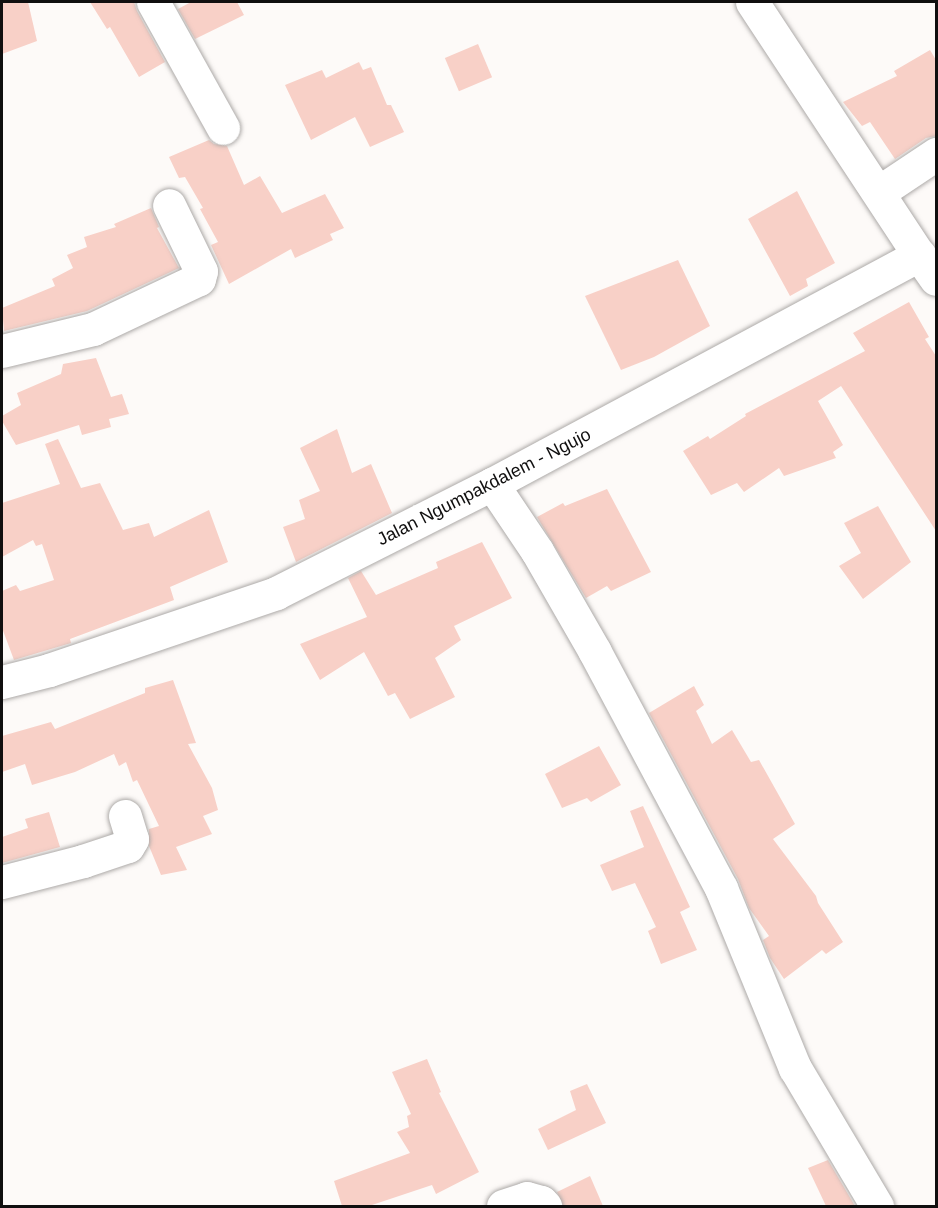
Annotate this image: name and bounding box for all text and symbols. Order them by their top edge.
street label: Jalan Ngumpakdalem - Ngujo [373,424,595,550]

